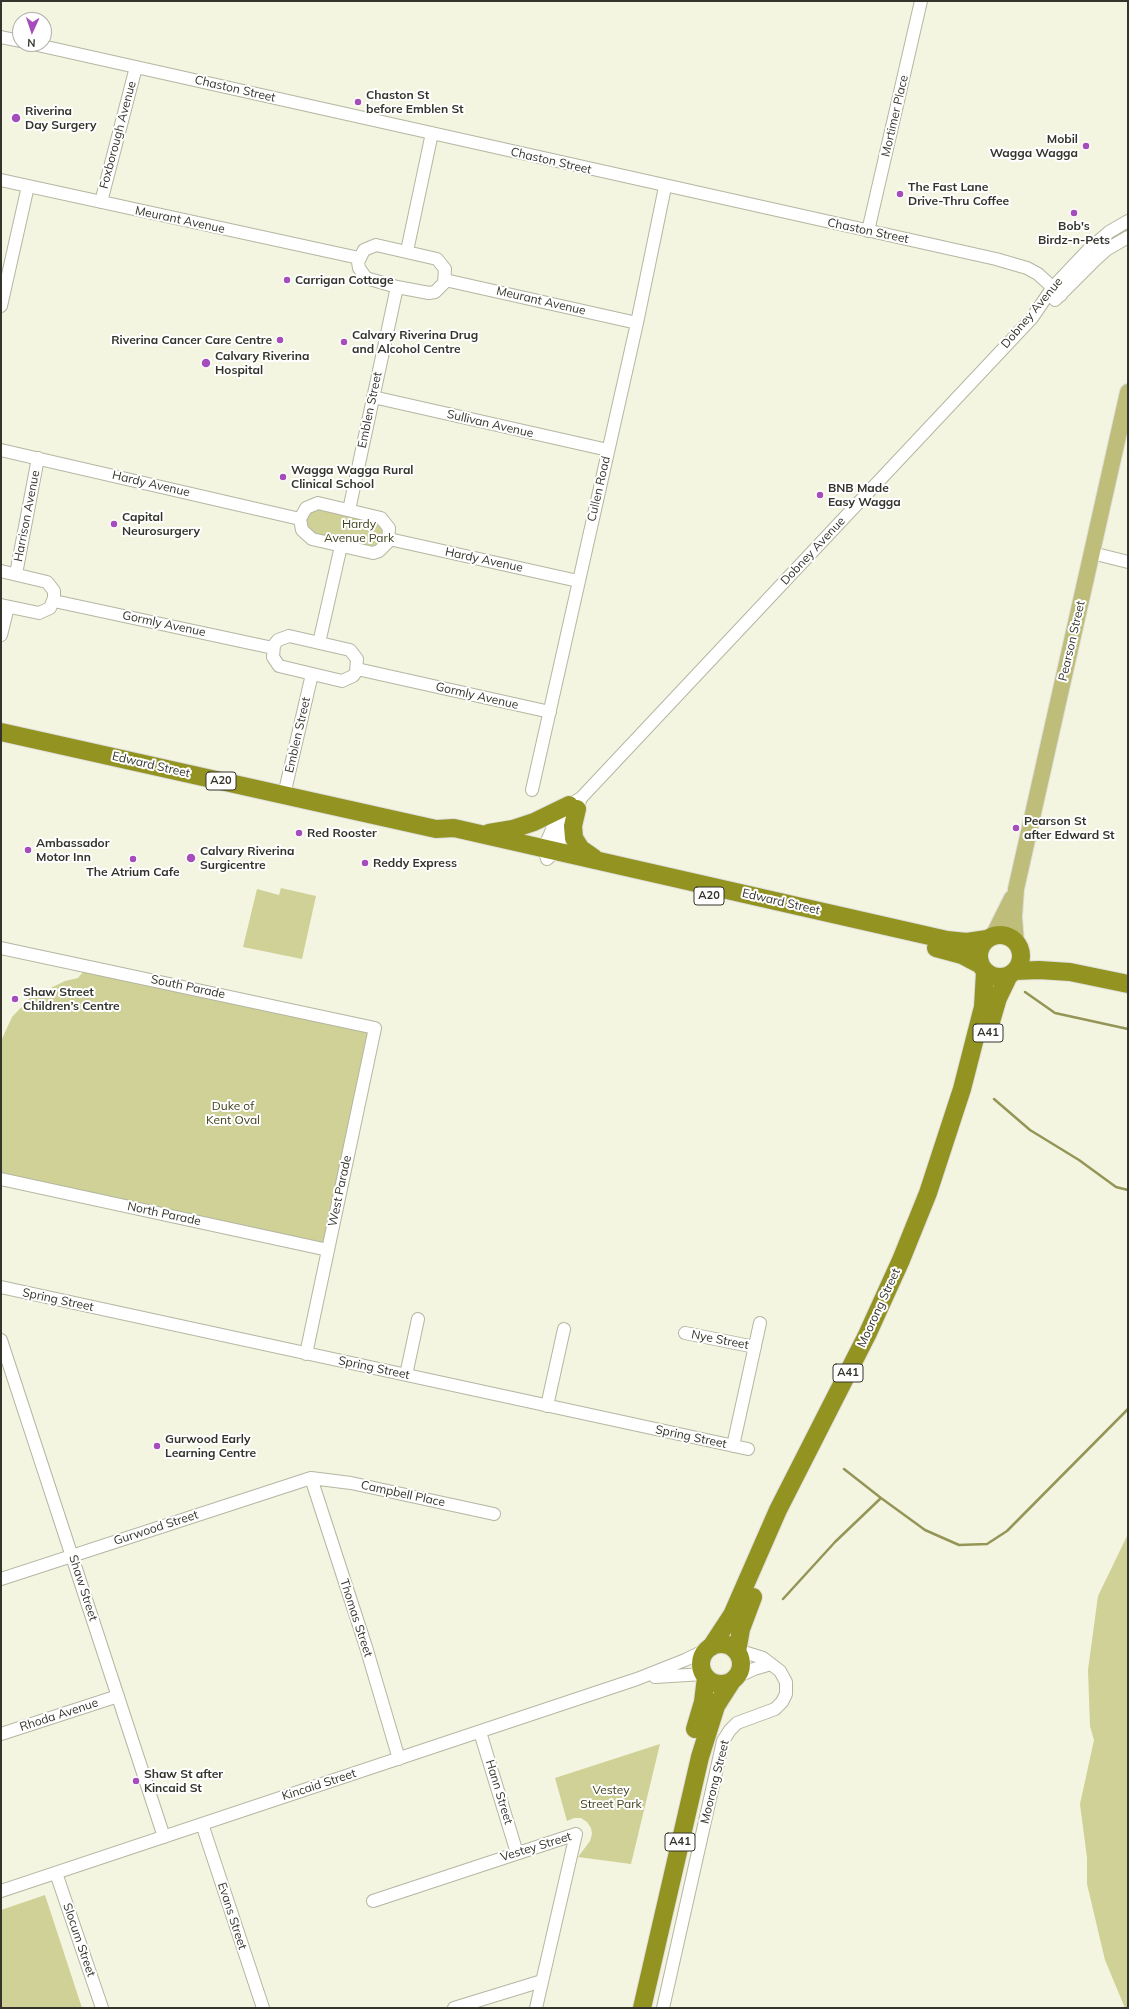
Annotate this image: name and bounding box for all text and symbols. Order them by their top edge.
north arrow [12,12,52,52]
text: N [27,36,36,50]
street label: Chaston Street [193,73,277,105]
street label: Mortimer Place [879,74,911,158]
street label: Foxborough Avenue [97,80,139,190]
place label: Chaston St before Emblen St [366,88,464,116]
marker: Chaston St before Emblen St [353,97,363,107]
place label: Riverina Day Surgery [25,104,96,132]
marker: Riverina Day Surgery [10,112,22,124]
place label: Mobil Wagga Wagga [990,132,1078,160]
marker: Mobil Wagga Wagga [1081,141,1091,151]
street label: Chaston Street [509,145,593,177]
place label: The Fast Lane Drive-Thru Coffee [908,180,1009,208]
marker: The Fast Lane Drive-Thru Coffee [895,189,905,199]
street label: Meurant Avenue [134,203,226,237]
marker: Bob's Birdz-n-Pets [1069,208,1079,218]
street label: Chaston Street [826,215,910,247]
place label: Bob's Birdz-n-Pets [1038,219,1110,247]
place label: Carrigan Cottage [295,273,394,287]
marker: Carrigan Cottage [282,275,292,285]
street label: Dobney Avenue [998,275,1066,351]
street label: Meurant Avenue [495,284,587,318]
place label: Calvary Riverina Drug and Alcohol Centre [352,328,478,356]
place label: Riverina Cancer Care Centre [111,333,272,347]
marker: Riverina Cancer Care Centre [275,335,285,345]
marker: Calvary Riverina Drug and Alcohol Centre [339,337,349,347]
place label: Calvary Riverina Hospital [215,349,309,377]
marker: Calvary Riverina Hospital [200,357,212,369]
street label: Emblen Street [355,371,385,449]
street label: Sullivan Avenue [445,407,535,441]
street label: Cullen Road [584,455,614,523]
place label: Wagga Wagga Rural Clinical School [291,463,413,491]
street label: Hardy Avenue [111,468,191,500]
street label: Harrison Avenue [11,469,43,563]
marker: Wagga Wagga Rural Clinical School [278,472,288,482]
place label: BNB Made Easy Wagga [828,481,901,509]
marker: BNB Made Easy Wagga [815,490,825,500]
place label: Capital Neurosurgery [122,510,200,538]
street label: Dobney Avenue [778,514,848,588]
park label: Hardy Avenue Park [324,517,394,545]
marker: Capital Neurosurgery [109,519,119,529]
street label: Hardy Avenue [444,545,524,575]
street label: Pearson Street [1056,600,1088,682]
street label: Gormly Avenue [121,608,207,640]
street label: Gormly Avenue [434,679,520,713]
street label: Emblen Street [282,696,314,774]
street label: Edward Street [111,749,191,781]
road number: A20 [206,772,236,790]
place label: Pearson St after Edward St [1024,814,1115,842]
marker: Pearson St after Edward St [1011,823,1021,833]
place label: Red Rooster [307,826,377,840]
marker: Red Rooster [294,828,304,838]
place label: Ambassador Motor Inn [36,836,109,864]
place label: Calvary Riverina Surgicentre [200,844,294,872]
marker: Ambassador Motor Inn [23,845,33,855]
marker: Calvary Riverina Surgicentre [185,852,197,864]
marker: The Atrium Cafe [128,854,138,864]
place label: Reddy Express [373,856,457,870]
marker: Reddy Express [360,858,370,868]
place label: The Atrium Cafe [86,865,180,879]
street label: Edward Street [741,886,821,918]
road number: A20 [694,887,724,905]
street label: South Parade [150,972,226,1002]
place label: Shaw Street Children’s Centre [23,985,120,1013]
marker: Shaw Street Children’s Centre [10,994,20,1004]
road number: A41 [973,1024,1003,1042]
park label: Duke of Kent Oval [206,1099,260,1127]
street label: West Parade [325,1154,355,1228]
street label: North Parade [126,1199,202,1229]
street label: Moorong Street [854,1266,904,1350]
street label: Spring Street [21,1285,95,1315]
street label: Nye Street [690,1327,750,1353]
street label: Spring Street [337,1353,411,1383]
road number: A41 [833,1364,863,1382]
street label: Spring Street [654,1422,728,1452]
place label: Gurwood Early Learning Centre [165,1432,256,1460]
marker: Gurwood Early Learning Centre [152,1441,162,1451]
street label: Campbell Place [360,1478,446,1510]
street label: Gurwood Street [112,1508,200,1548]
street label: Shaw Street [66,1553,100,1623]
street label: Thomas Street [337,1577,375,1659]
street label: Rhoda Avenue [18,1696,100,1734]
street label: Moorong Street [698,1739,732,1825]
street label: Hann Street [482,1758,516,1826]
street label: Kincaid Street [280,1766,358,1804]
place label: Shaw St after Kincaid St [144,1767,223,1795]
marker: Shaw St after Kincaid St [131,1776,141,1786]
park label: Vestey Street Park [580,1783,642,1811]
street label: Vestey Street [499,1829,573,1865]
road number: A41 [665,1833,695,1851]
street label: Evans Street [214,1881,250,1951]
street label: Slocum Street [60,1901,98,1979]

